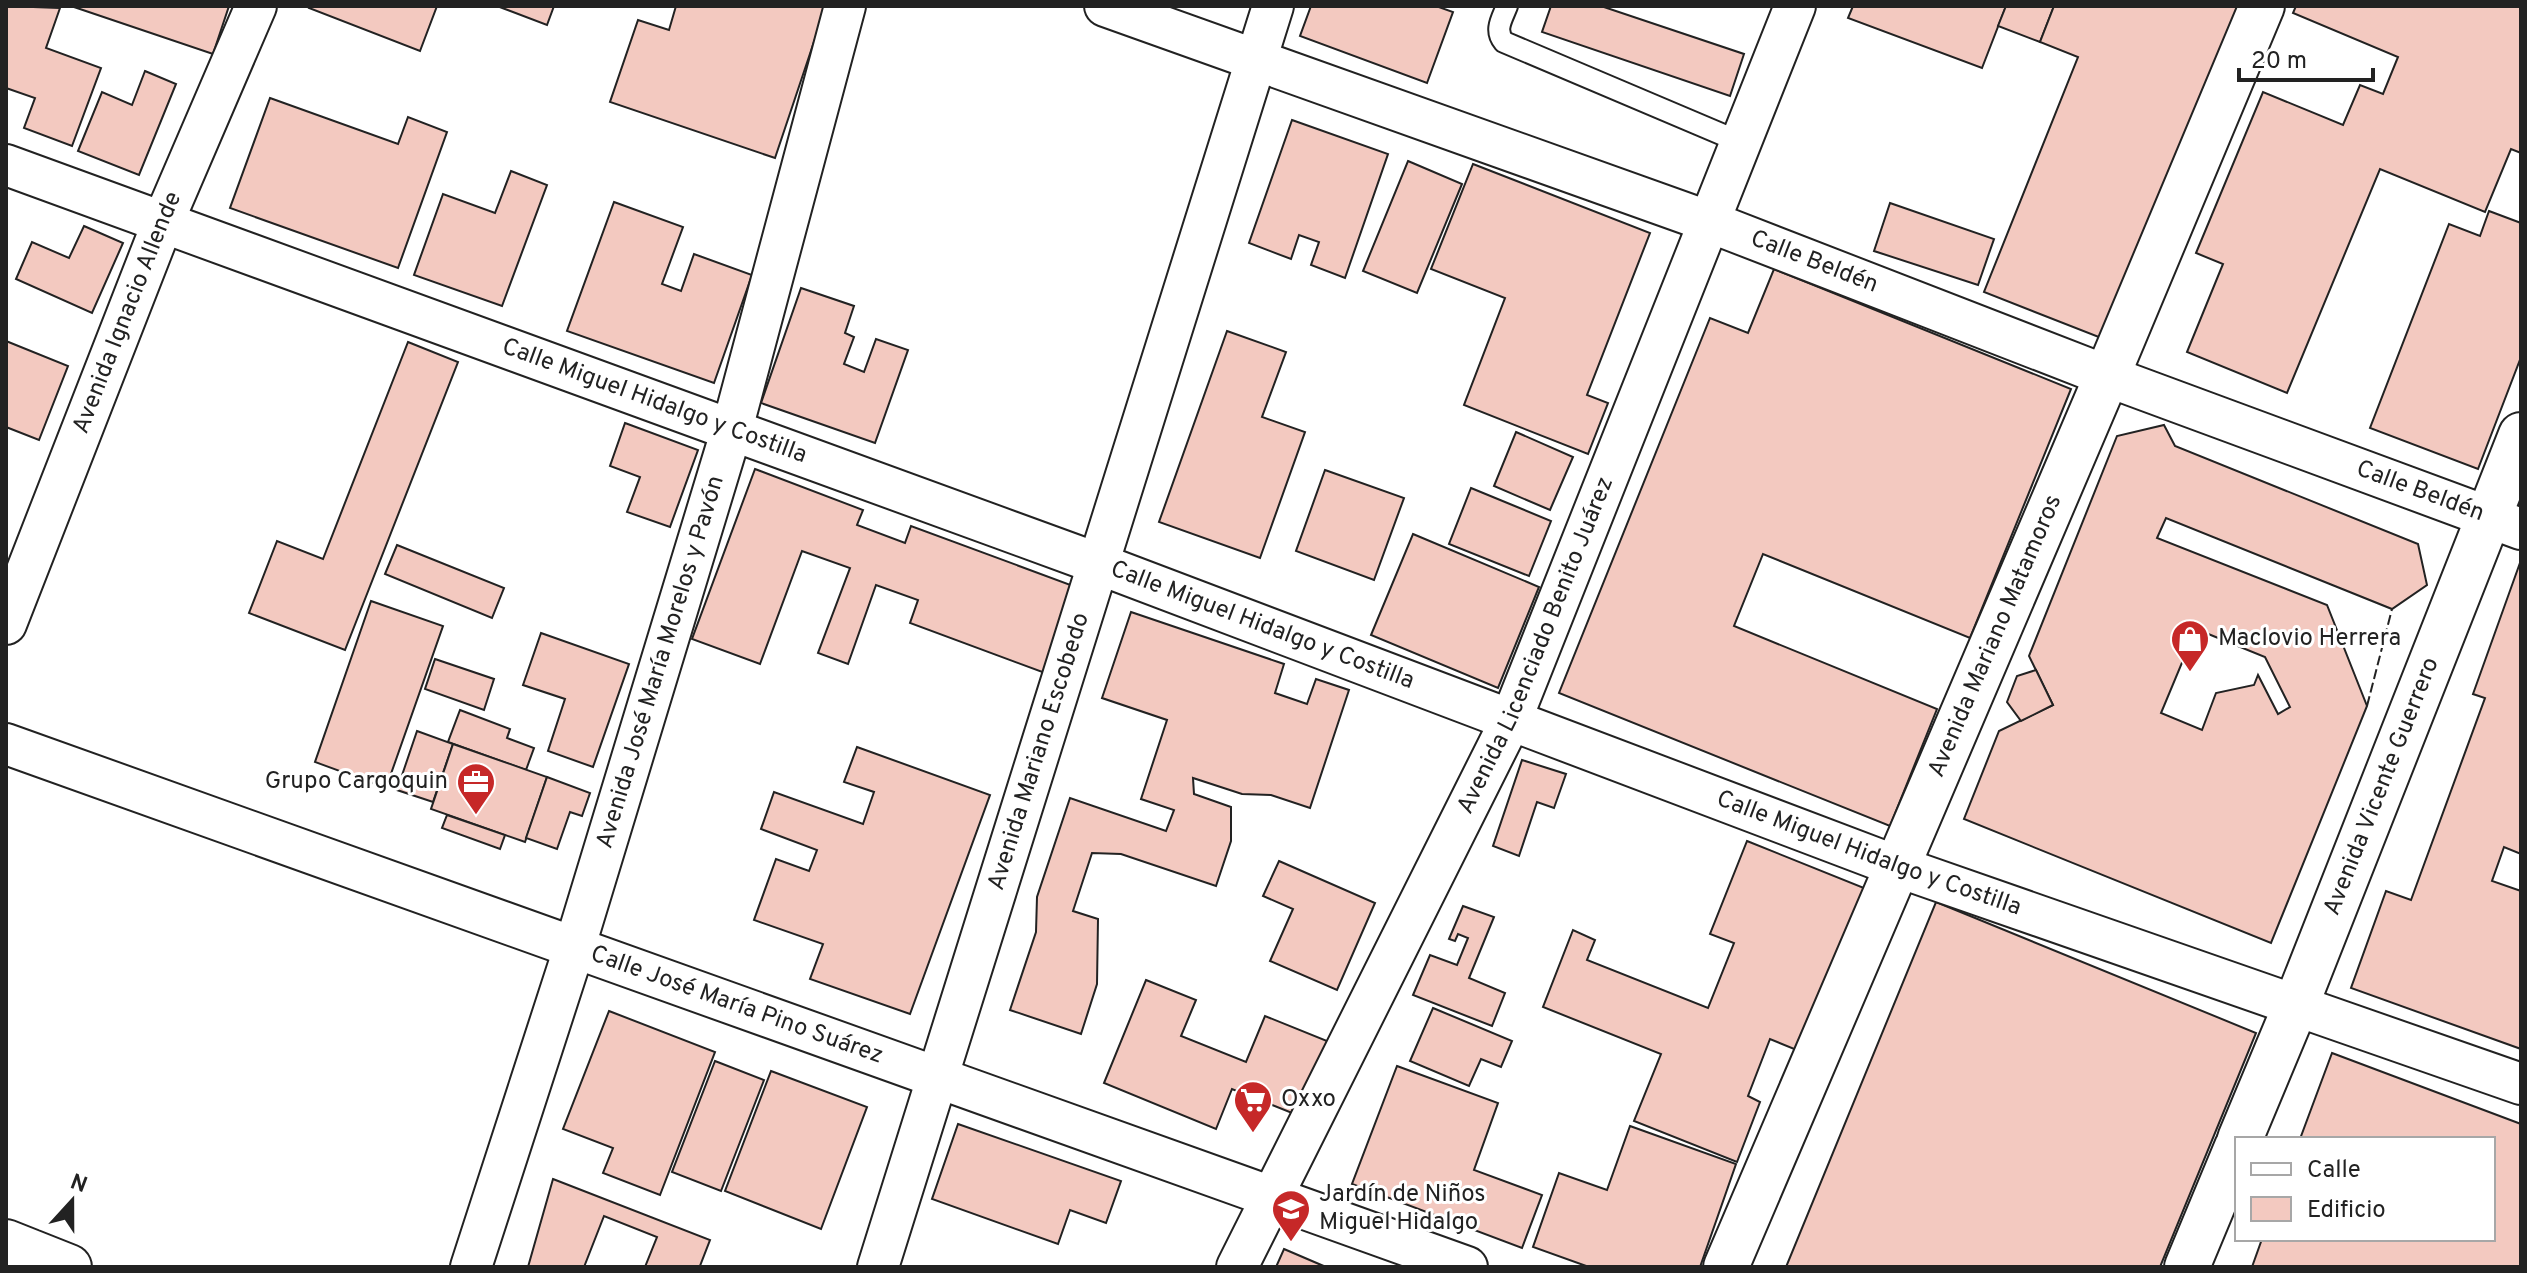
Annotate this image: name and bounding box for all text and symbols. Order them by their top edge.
scale bar [2239,32,2373,82]
text: 20 m [2251,47,2307,77]
street label: Avenida Ignacio Allende [67,187,189,438]
street label: Calle Beldén [1746,224,1882,301]
street label: Calle Miguel Hidalgo y Costilla [498,332,811,471]
street label: Calle Beldén [2352,454,2488,529]
street label: Avenida José María Morelos y Pavón [590,472,732,852]
street label: Avenida Licenciado Benito Juárez [1451,473,1621,819]
street label: Avenida Mariano Matamoros [1922,490,2069,782]
street label: Calle Miguel Hidalgo y Costilla [1106,555,1418,697]
street label: Avenida Mariano Escobedo [982,609,1097,894]
shop icon: Maclovio Herrera [2169,618,2211,673]
place label: Maclovio Herrera [2218,624,2401,654]
street label: Avenida Vicente Guerrero [2318,653,2447,920]
office icon: Grupo Cargoquin [455,761,497,816]
place label: Grupo Cargoquin [265,767,448,797]
street label: Calle Miguel Hidalgo y Costilla [1712,784,2025,923]
street label: Calle José María Pino Suárez [586,939,887,1072]
supermarket icon: Oxxo [1232,1079,1274,1134]
place label: Oxxo [1281,1085,1336,1115]
legend [2235,1137,2495,1241]
text: Calle [2307,1156,2361,1186]
north arrow [32,1161,112,1241]
text: N [66,1169,90,1200]
place label: Jardín de Niños Miguel Hidalgo [1319,1180,1486,1238]
school or university icon: Jardín de Niños Miguel Hidalgo [1270,1188,1312,1243]
text: Edificio [2307,1196,2386,1226]

